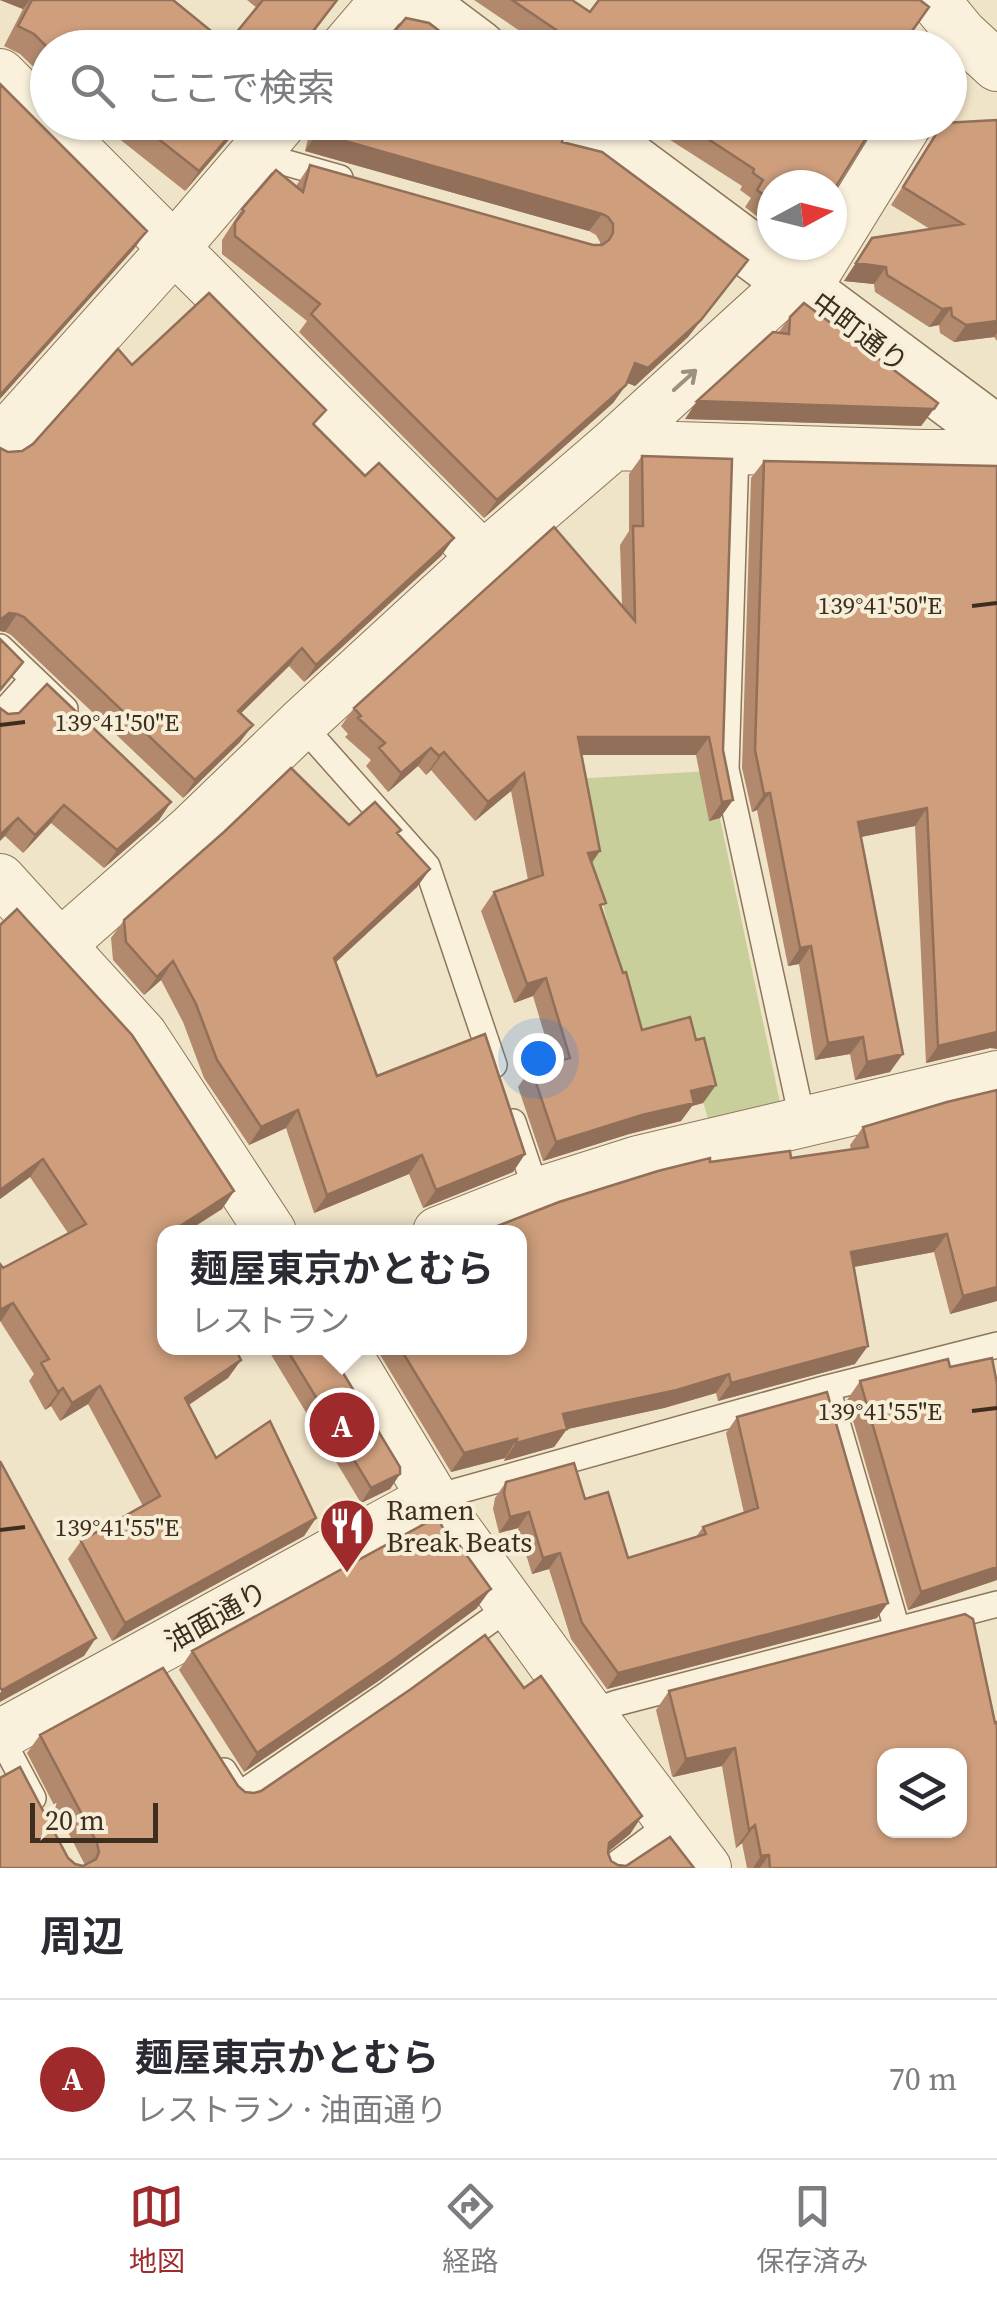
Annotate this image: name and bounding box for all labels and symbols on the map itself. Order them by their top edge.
north arrow [757,170,847,260]
street label: 中町通り [804,283,916,381]
one-way arrow [672,368,697,391]
text: 139°41'50"E [818,588,942,622]
text: 139°41'50"E [55,705,179,739]
your location [513,1033,564,1084]
pin: A [310,1388,374,1462]
text: 139°41'55"E [818,1394,942,1428]
place label: Ramen Break Beats [386,1491,532,1561]
restaurant icon: Ramen Break Beats [317,1496,377,1575]
text: 139°41'55"E [55,1510,179,1544]
street label: 油面通り [158,1572,274,1660]
scale bar [30,1798,158,1842]

